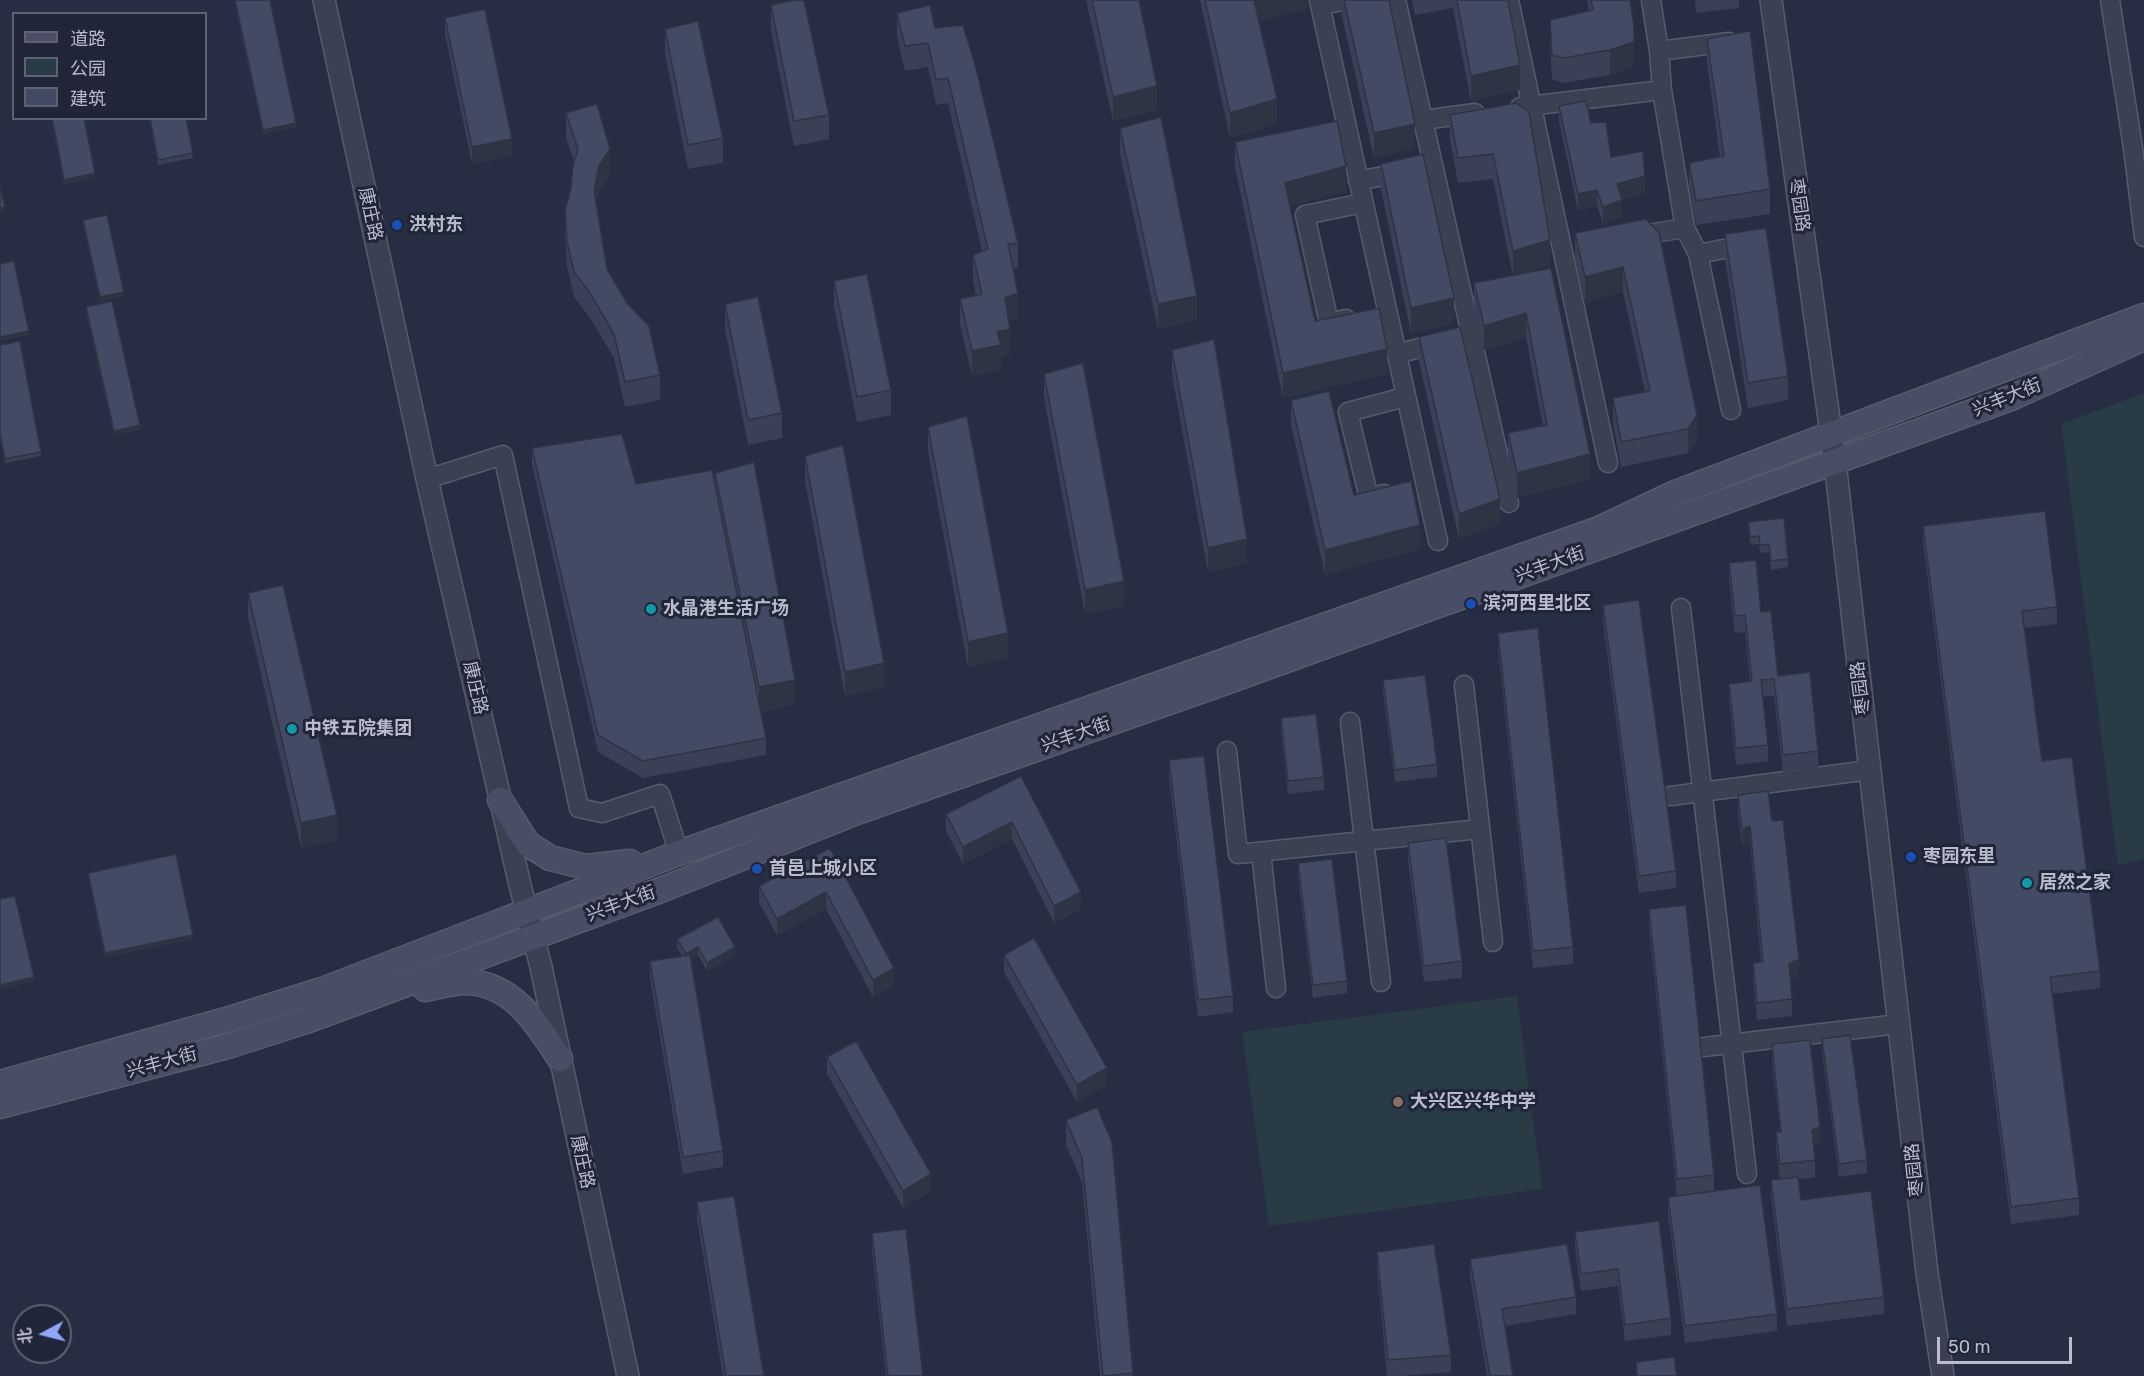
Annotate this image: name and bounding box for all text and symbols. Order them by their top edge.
legend [12,12,207,120]
text: 道路 [70,28,106,50]
text: 公园 [70,58,106,80]
text: 建筑 [70,88,106,110]
street label: 枣园路 [1785,177,1813,233]
street label: 康庄路 [354,185,386,243]
place label: 洪村东 [409,214,463,236]
marker: 洪村东 [390,218,404,232]
street label: 兴丰大街 [1970,375,2044,421]
street label: 兴丰大街 [1512,543,1588,587]
place label: 滨河西里北区 [1483,593,1591,615]
marker: 滨河西里北区 [1464,597,1478,611]
place label: 水晶港生活广场 [663,598,789,620]
marker: 水晶港生活广场 [644,602,658,616]
street label: 康庄路 [458,659,492,717]
street label: 枣园路 [1847,660,1875,716]
street label: 兴丰大街 [1038,713,1114,757]
place label: 中铁五院集团 [304,718,412,740]
marker: 中铁五院集团 [285,722,299,736]
place label: 枣园东里 [1923,846,1995,868]
marker: 枣园东里 [1904,850,1918,864]
place label: 首邑上城小区 [769,858,877,880]
marker: 首邑上城小区 [750,862,764,876]
place label: 居然之家 [2039,872,2111,894]
marker: 居然之家 [2020,876,2034,890]
street label: 兴丰大街 [583,882,659,926]
street label: 兴丰大街 [124,1043,200,1083]
place label: 大兴区兴华中学 [1410,1091,1536,1113]
marker: 大兴区兴华中学 [1391,1095,1405,1109]
street label: 康庄路 [566,1133,598,1191]
street label: 枣园路 [1901,1142,1929,1198]
north arrow [12,1304,72,1364]
scale bar [1940,1325,2075,1363]
text: 北 [15,1327,36,1345]
text: 50 m [1948,1336,1991,1358]

